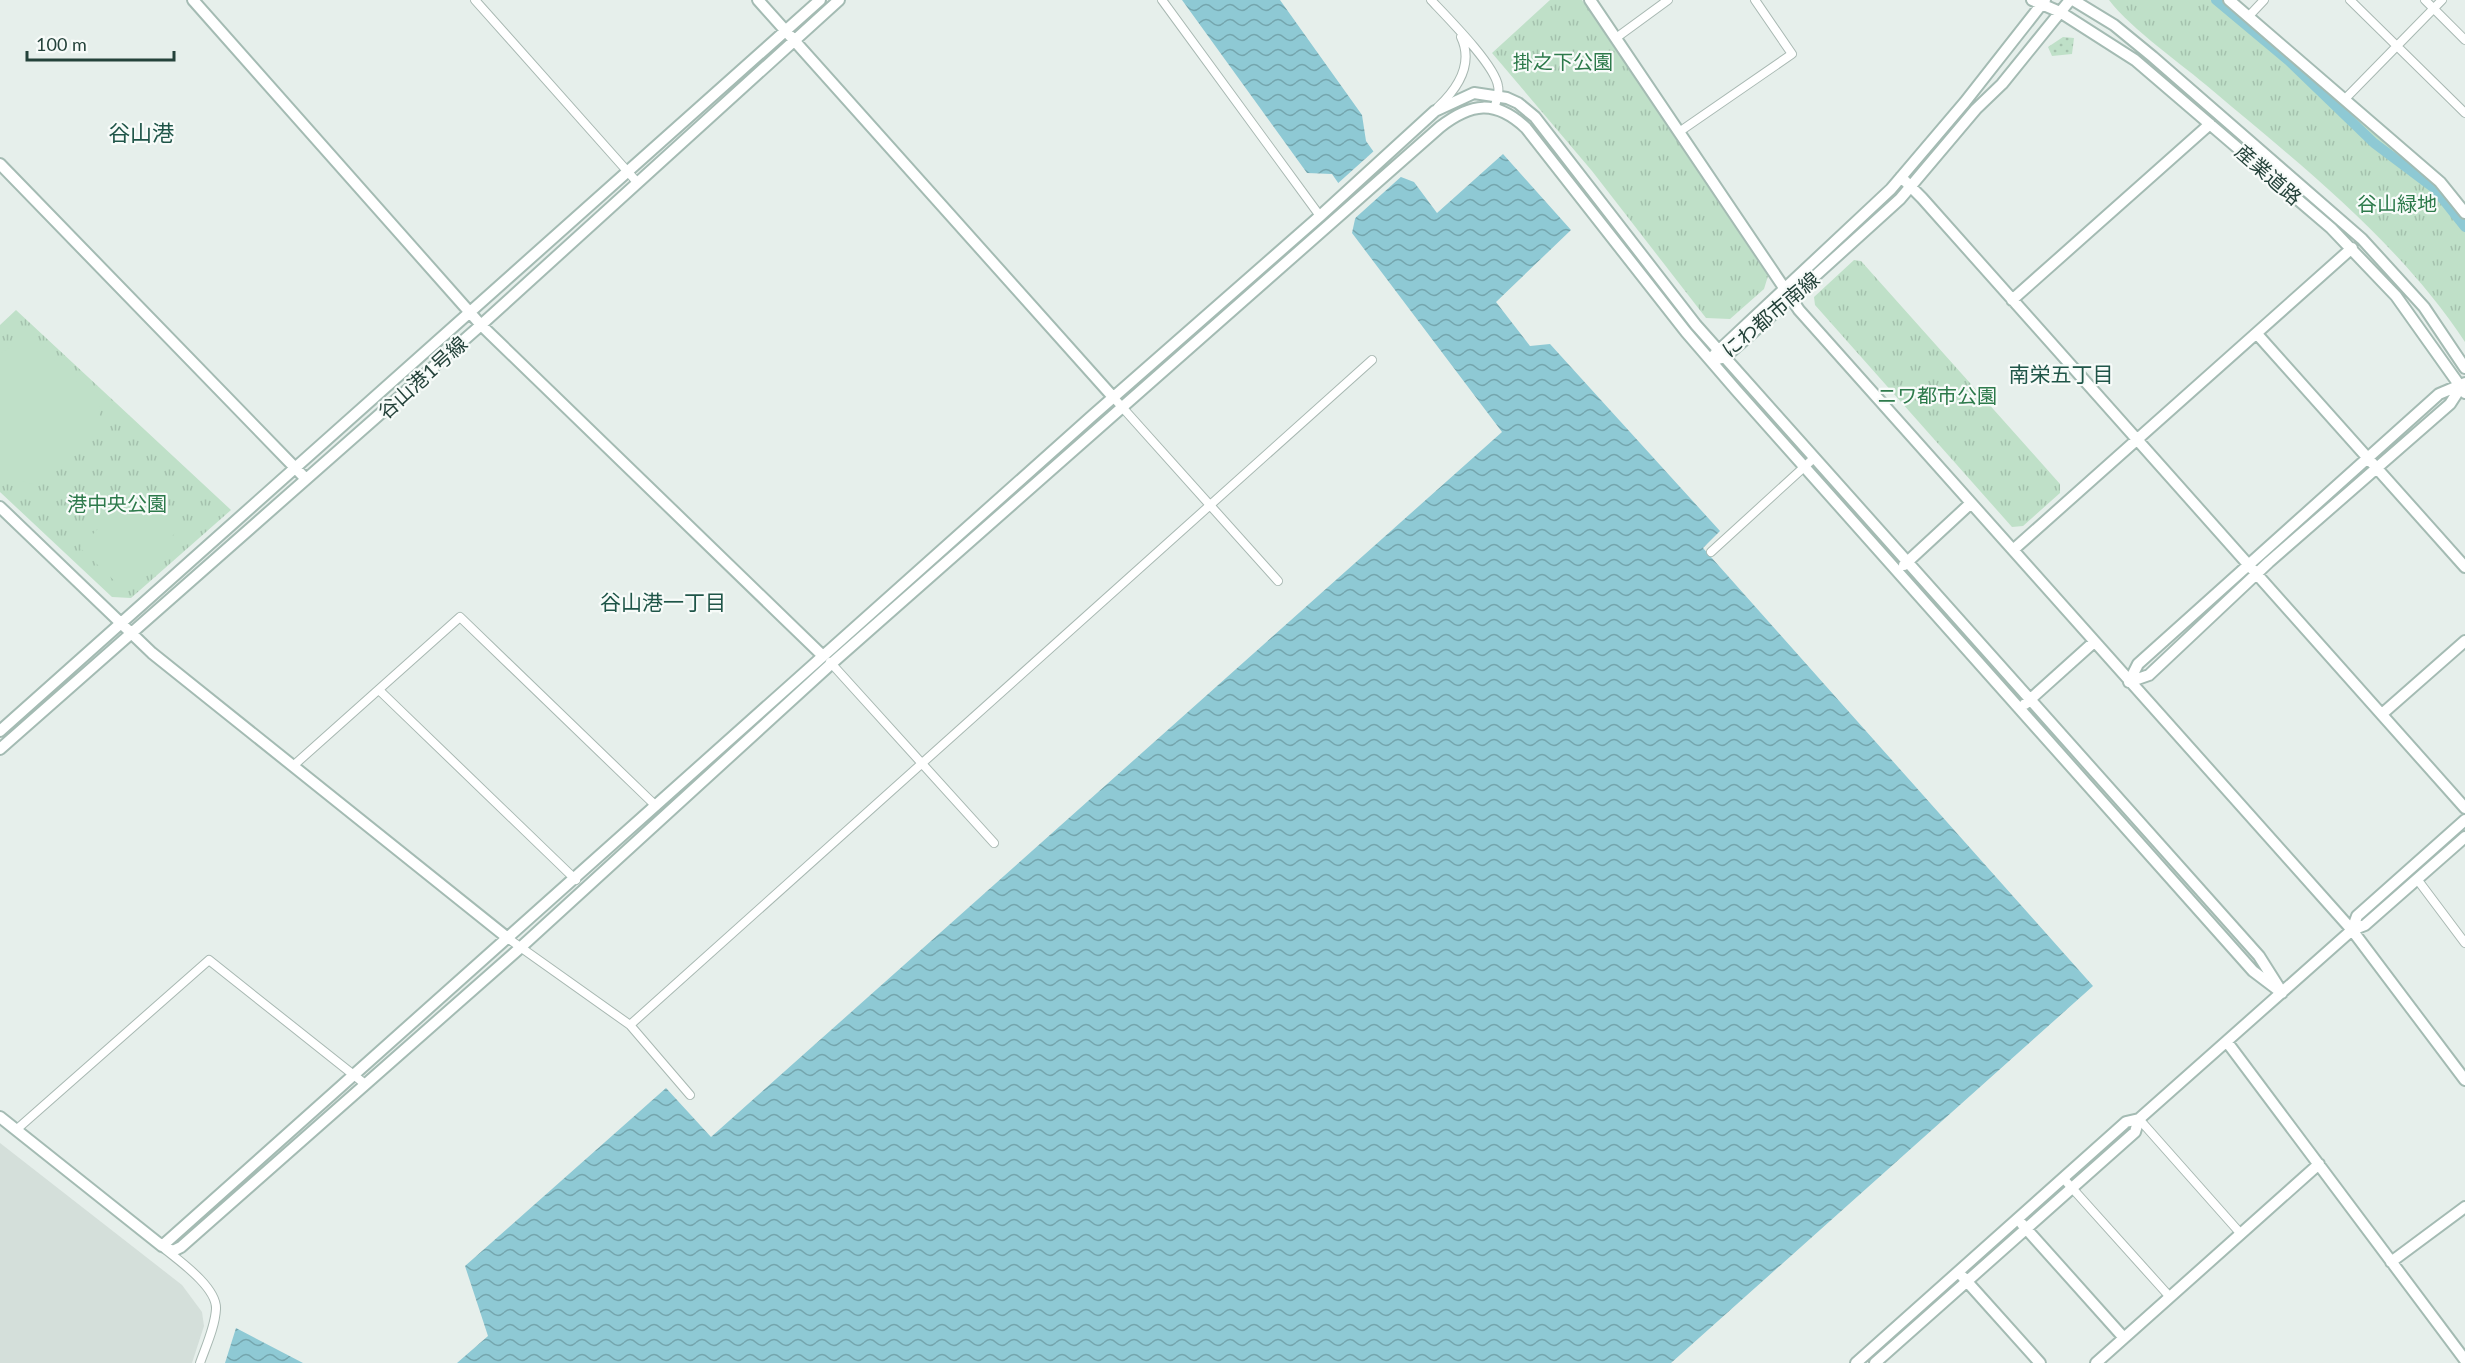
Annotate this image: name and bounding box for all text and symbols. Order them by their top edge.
scale bar [27,24,174,62]
text: 100 m [36,33,87,55]
park label: 掛之下公園 [1513,49,1613,73]
district label: 谷山港 [108,119,174,146]
street label: 産業道路 [2231,139,2307,209]
park label: 谷山緑地 [2357,191,2437,215]
street label: にわ都市南線 [1716,266,1824,362]
street label: 谷山港1号線 [372,331,472,423]
district label: 南栄五丁目 [2009,361,2114,386]
park label: ニワ都市公園 [1877,383,1997,407]
park label: 港中央公園 [67,491,167,515]
district label: 谷山港一丁目 [600,589,726,614]

